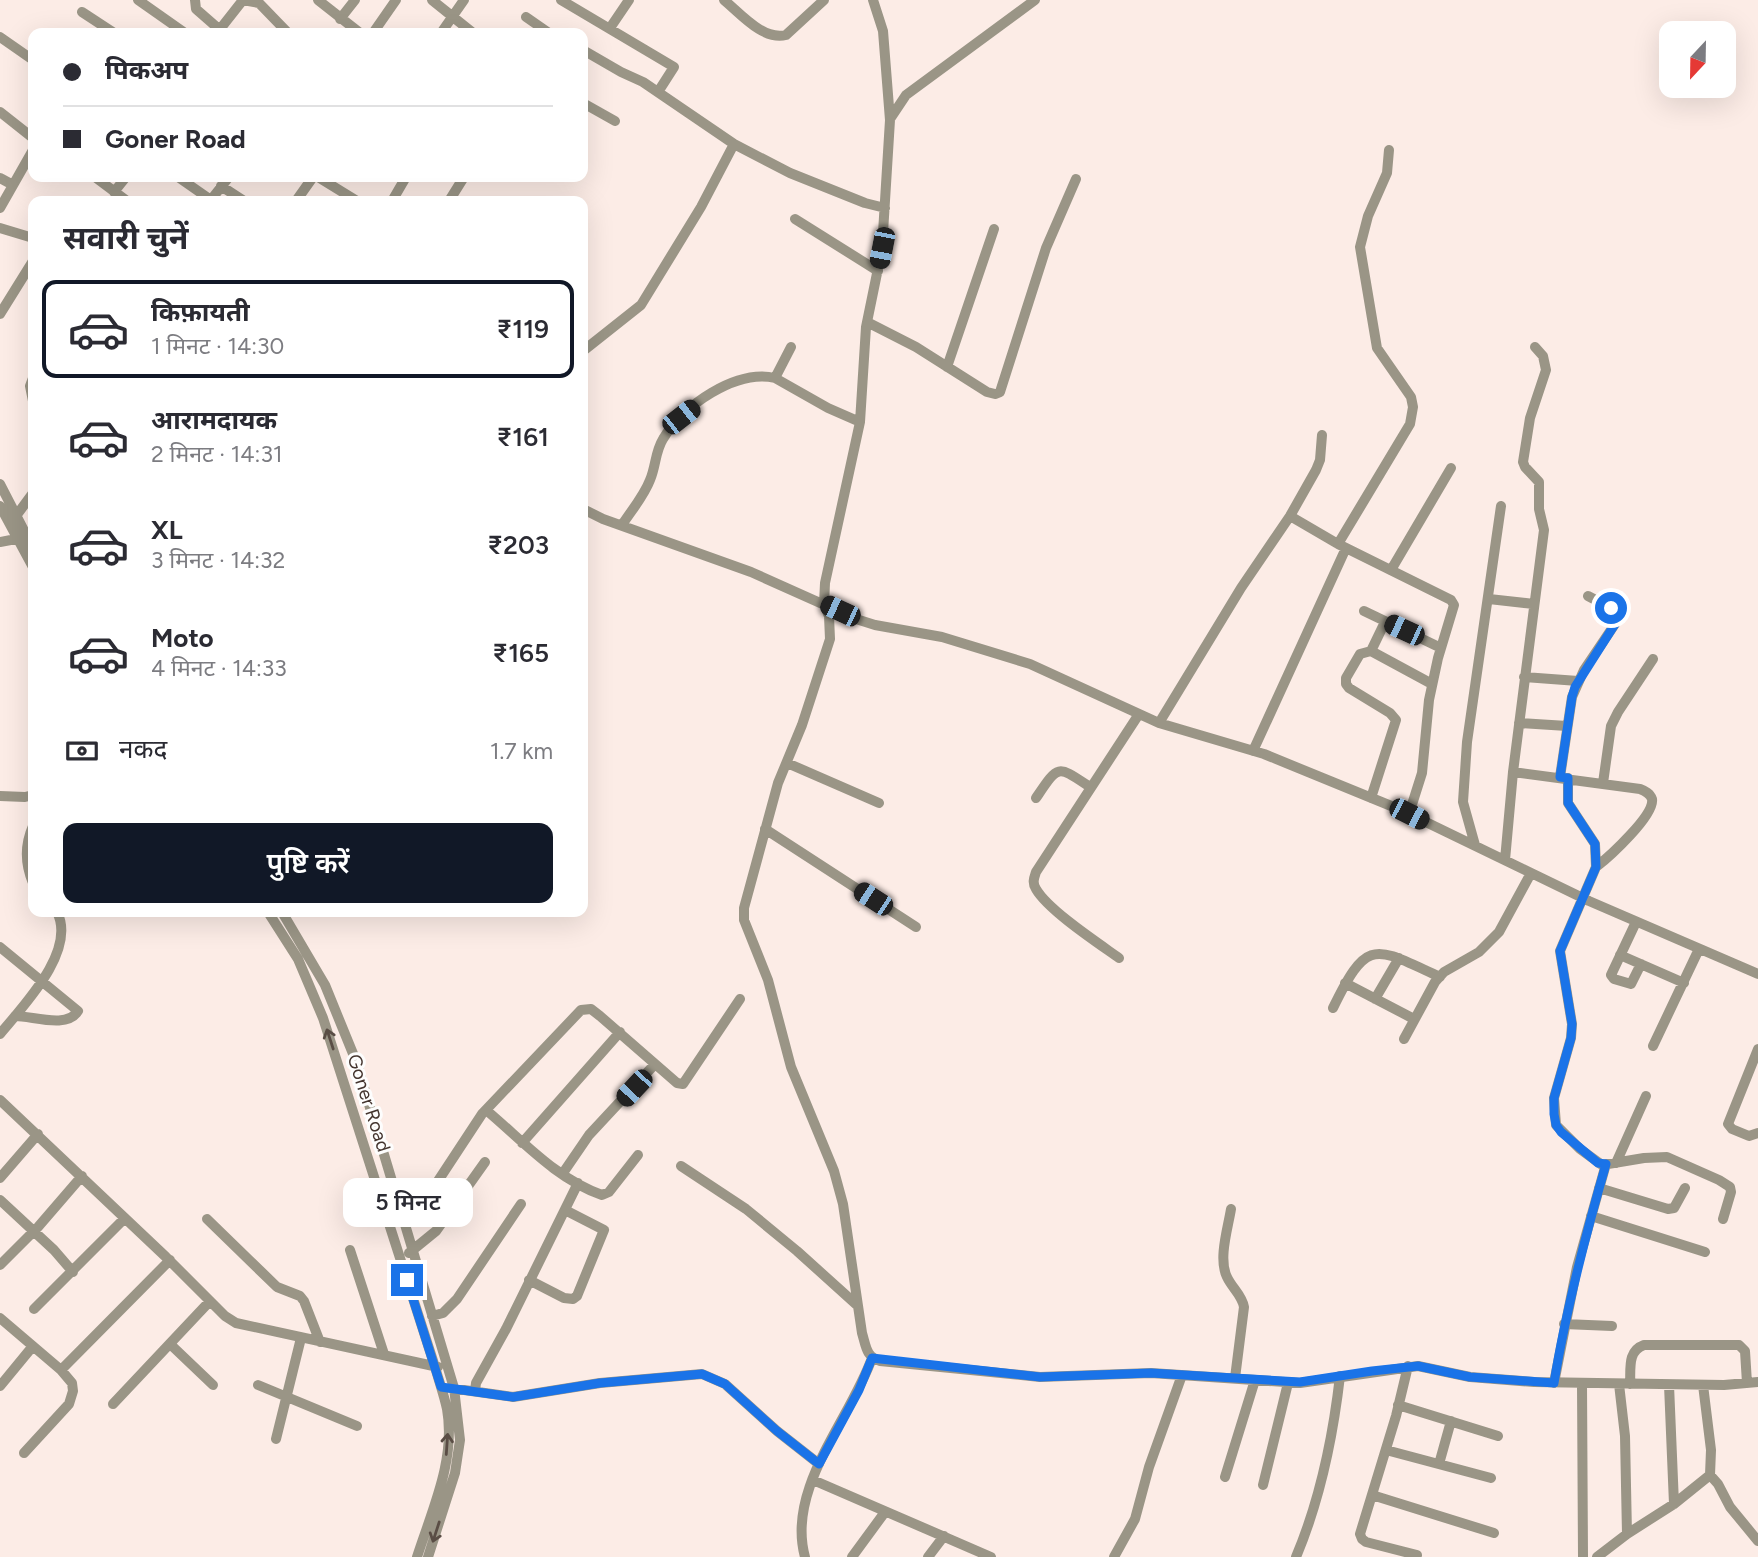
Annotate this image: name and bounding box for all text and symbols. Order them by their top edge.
north arrow [1659,21,1736,98]
map controls [1659,21,1736,98]
text: पिकअप [105,54,188,86]
text: Goner Road [105,123,246,155]
text: सवारी चुनें [63,219,188,257]
car [868,225,897,271]
text: किफ़ायती [151,296,250,328]
icon: car [67,298,130,361]
text: ₹119 [496,313,549,345]
text: 1 मिनट · 14:30 [151,332,284,360]
car [658,396,705,438]
text: आरामदायक [151,404,277,436]
icon: car [67,406,130,469]
text: ₹161 [496,421,549,453]
text: 2 मिनट · 14:31 [151,440,282,468]
icon: car [67,514,130,577]
text: XL [151,514,183,546]
text: ₹203 [487,529,549,561]
text: 3 मिनट · 14:32 [151,546,285,574]
route start [1595,592,1627,624]
car [817,593,864,629]
car [1381,612,1428,648]
icon: car [67,622,130,685]
text: Moto [151,622,214,654]
text: ₹165 [492,637,549,669]
text: 4 मिनट · 14:33 [151,654,287,682]
icon: cash [63,732,101,770]
text: नकद [119,733,167,765]
text: 1.7 km [490,737,553,765]
car [1386,795,1433,833]
button: पुष्टि करें [63,823,553,903]
car [850,879,897,919]
one-way arrow [323,1028,336,1050]
street label: Goner Road [342,1051,396,1155]
car [612,1065,657,1111]
callout: 5 मिनट [342,1178,472,1228]
text: 5 मिनट [375,1188,441,1216]
route end [391,1264,423,1296]
one-way arrow [441,1433,454,1456]
one-way arrow [429,1521,442,1543]

